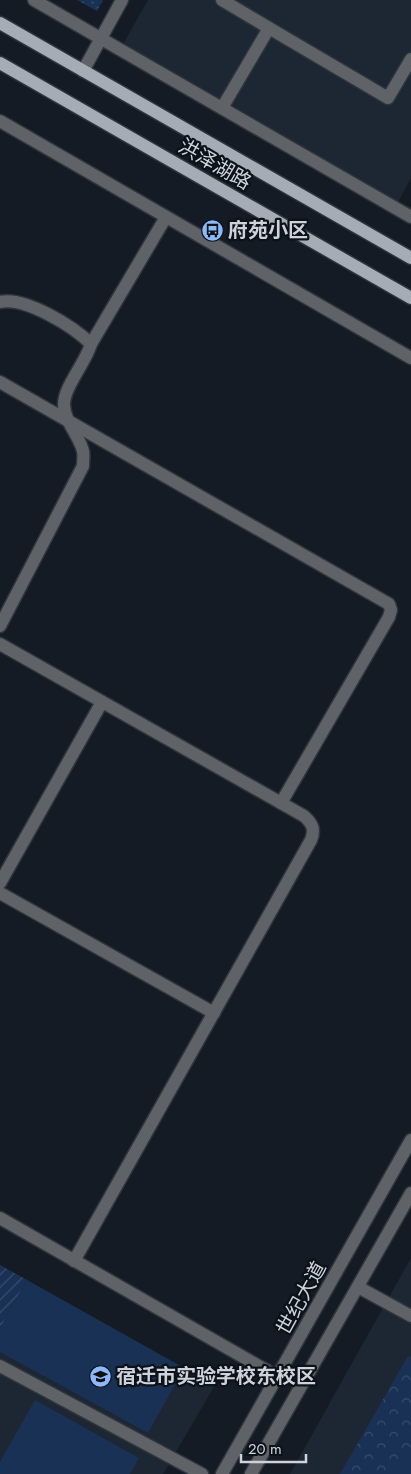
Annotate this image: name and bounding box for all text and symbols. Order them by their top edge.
street label: 洪泽湖路 [173,132,257,197]
place label: 府苑小区 [228,216,308,245]
bus stop icon: 府苑小区 [200,218,224,242]
street label: 世纪大道 [269,1256,334,1340]
place label: 宿迁市实验学校东校区 [116,1362,316,1391]
school or university icon: 宿迁市实验学校东校区 [88,1364,112,1388]
scale bar [241,1432,306,1464]
text: 20 m [248,1438,282,1460]

